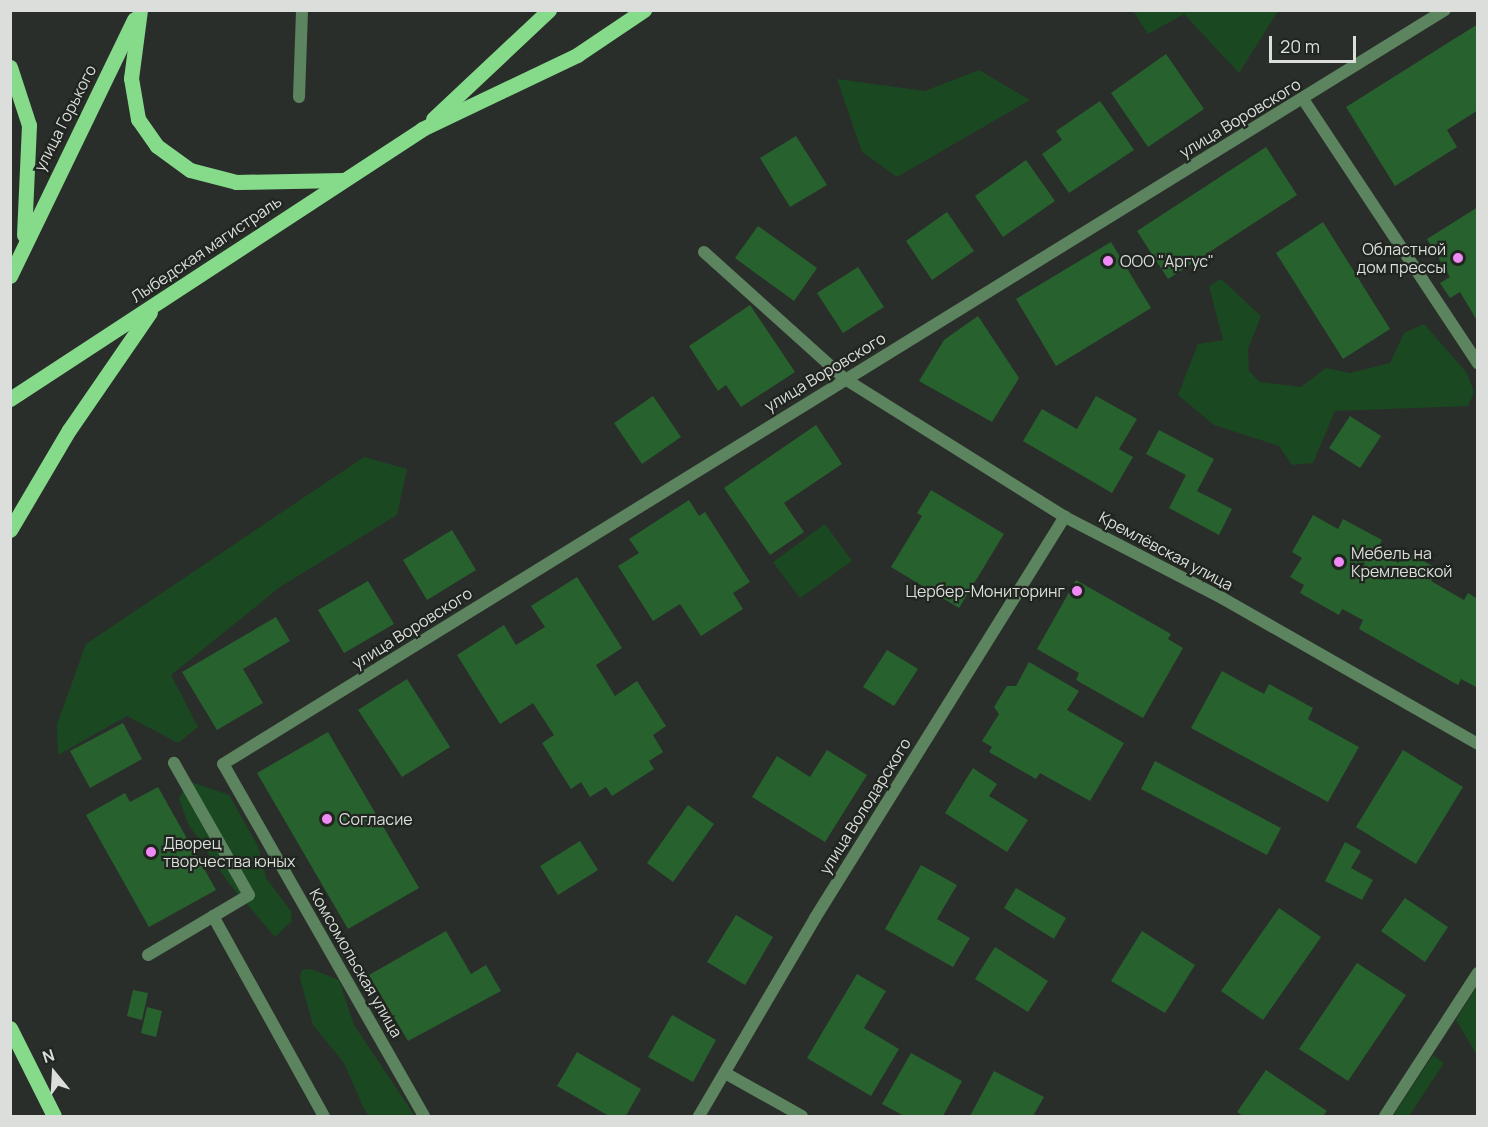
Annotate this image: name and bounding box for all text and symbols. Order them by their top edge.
scale bar [1272,24,1359,62]
text: 20 m [1280,34,1320,58]
street label: улица Горького [30,61,100,175]
street label: улица Воровского [1176,74,1304,162]
street label: Лыбедская магистраль [127,191,285,307]
place label: Областной дом прессы [1357,239,1446,277]
place label: ООО "Аргус" [1120,251,1214,271]
marker: Областной дом прессы [1451,251,1465,265]
marker: ООО "Аргус" [1101,254,1115,268]
street label: улица Воровского [761,328,889,416]
street label: Кремлёвская улица [1096,508,1236,594]
place label: Мебель на Кремлевской [1351,543,1452,581]
marker: Мебель на Кремлевской [1332,555,1346,569]
place label: Цербер-Мониторинг [905,581,1065,601]
street label: улица Воровского [348,583,476,673]
marker: Цербер-Мониторинг [1070,584,1084,598]
street label: улица Володарского [815,734,915,878]
place label: Согласие [339,809,413,829]
marker: Согласие [320,812,334,826]
place label: Дворец творчества юных [163,833,295,871]
marker: Дворец творчества юных [144,845,158,859]
street label: Комсомольская улица [306,885,406,1041]
north arrow [24,1043,84,1103]
text: N [40,1044,57,1068]

